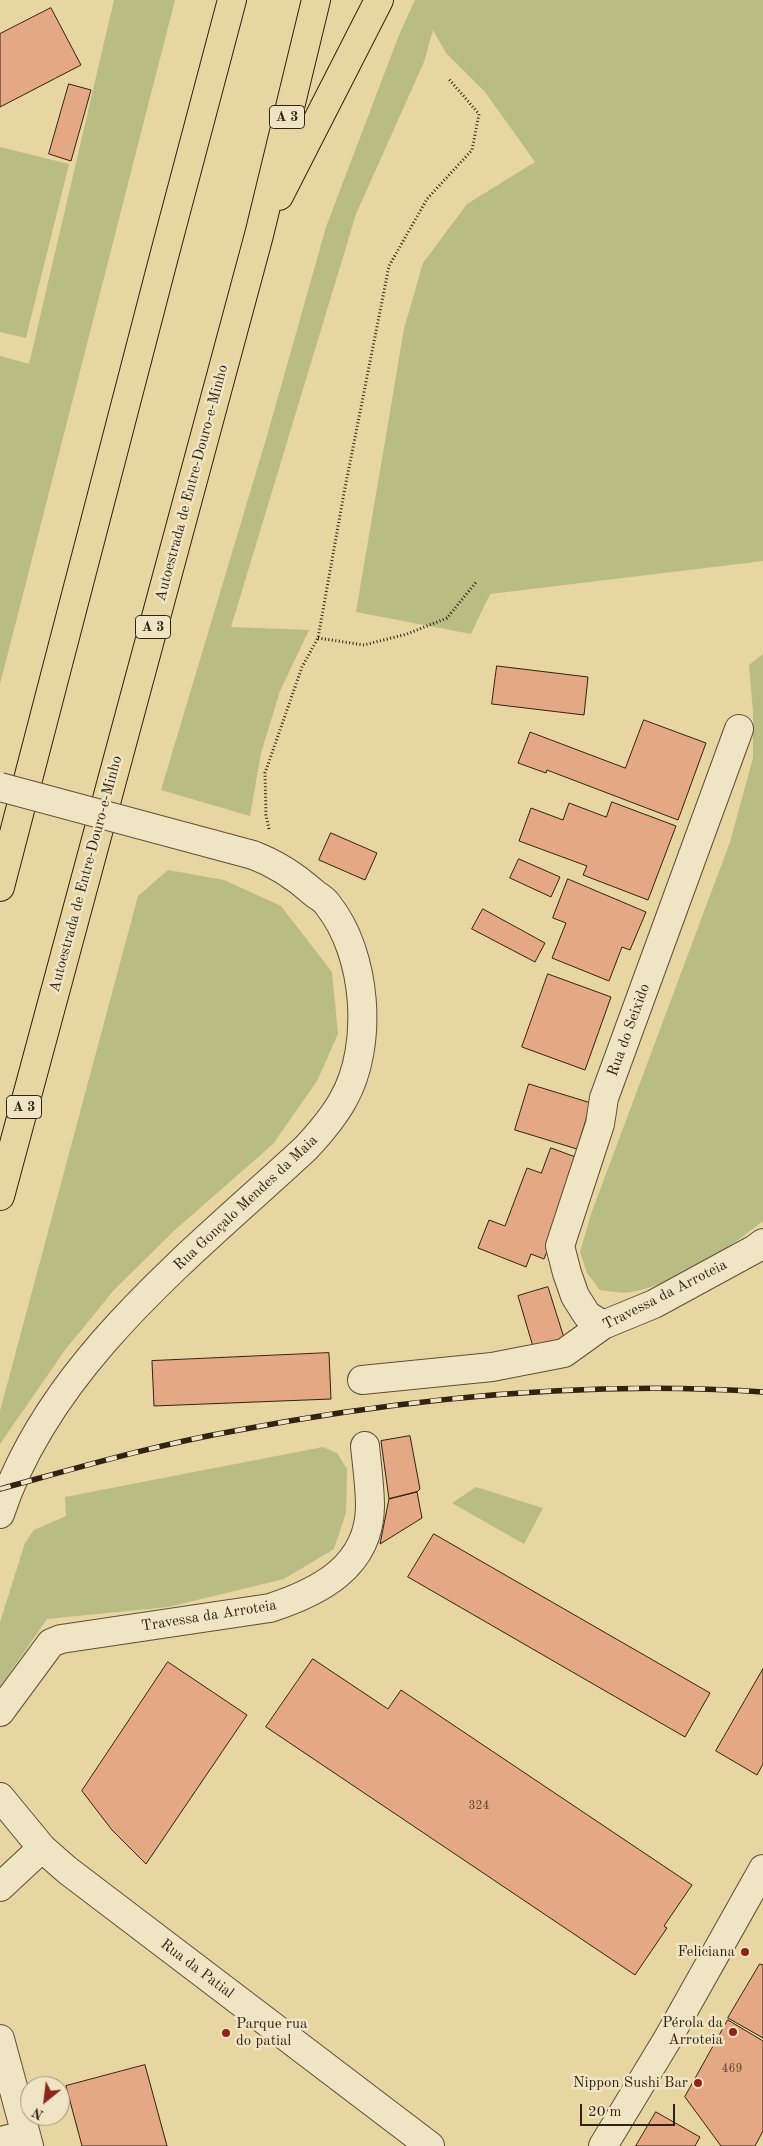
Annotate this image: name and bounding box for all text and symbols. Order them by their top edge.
road number: A 3 [270,105,304,128]
street label: Autoestrada de Entre-Douro-e-Minho [152,363,232,603]
road number: A 3 [136,616,170,638]
street label: Autoestrada de Entre-Douro-e-Minho [46,754,126,994]
street label: Rua do Seixido [604,981,654,1079]
road number: A 3 [6,1096,42,1118]
street label: Rua Gonçalo Mendes da Maia [170,1132,322,1274]
street label: Travessa da Arroteia [600,1256,730,1334]
street label: Travessa da Arroteia [140,1596,278,1636]
house number: 324 [469,1799,489,1813]
street label: Rua da Patial [157,1935,237,2003]
place label: Feliciana [677,1943,735,1961]
marker: Feliciana [739,1946,751,1958]
place label: Pérola da Arroteia [662,2014,723,2049]
place label: Parque rua do patial [236,2015,307,2050]
marker: Pérola da Arroteia [727,2026,739,2038]
marker: Parque rua do patial [220,2027,232,2039]
house number: 469 [722,2062,742,2076]
place label: Nippon Sushi Bar [573,2074,688,2092]
north arrow [20,2076,70,2126]
marker: Nippon Sushi Bar [692,2077,704,2089]
scale bar [583,2094,678,2126]
text: N [30,2105,46,2122]
text: 20 m [588,2105,622,2120]

